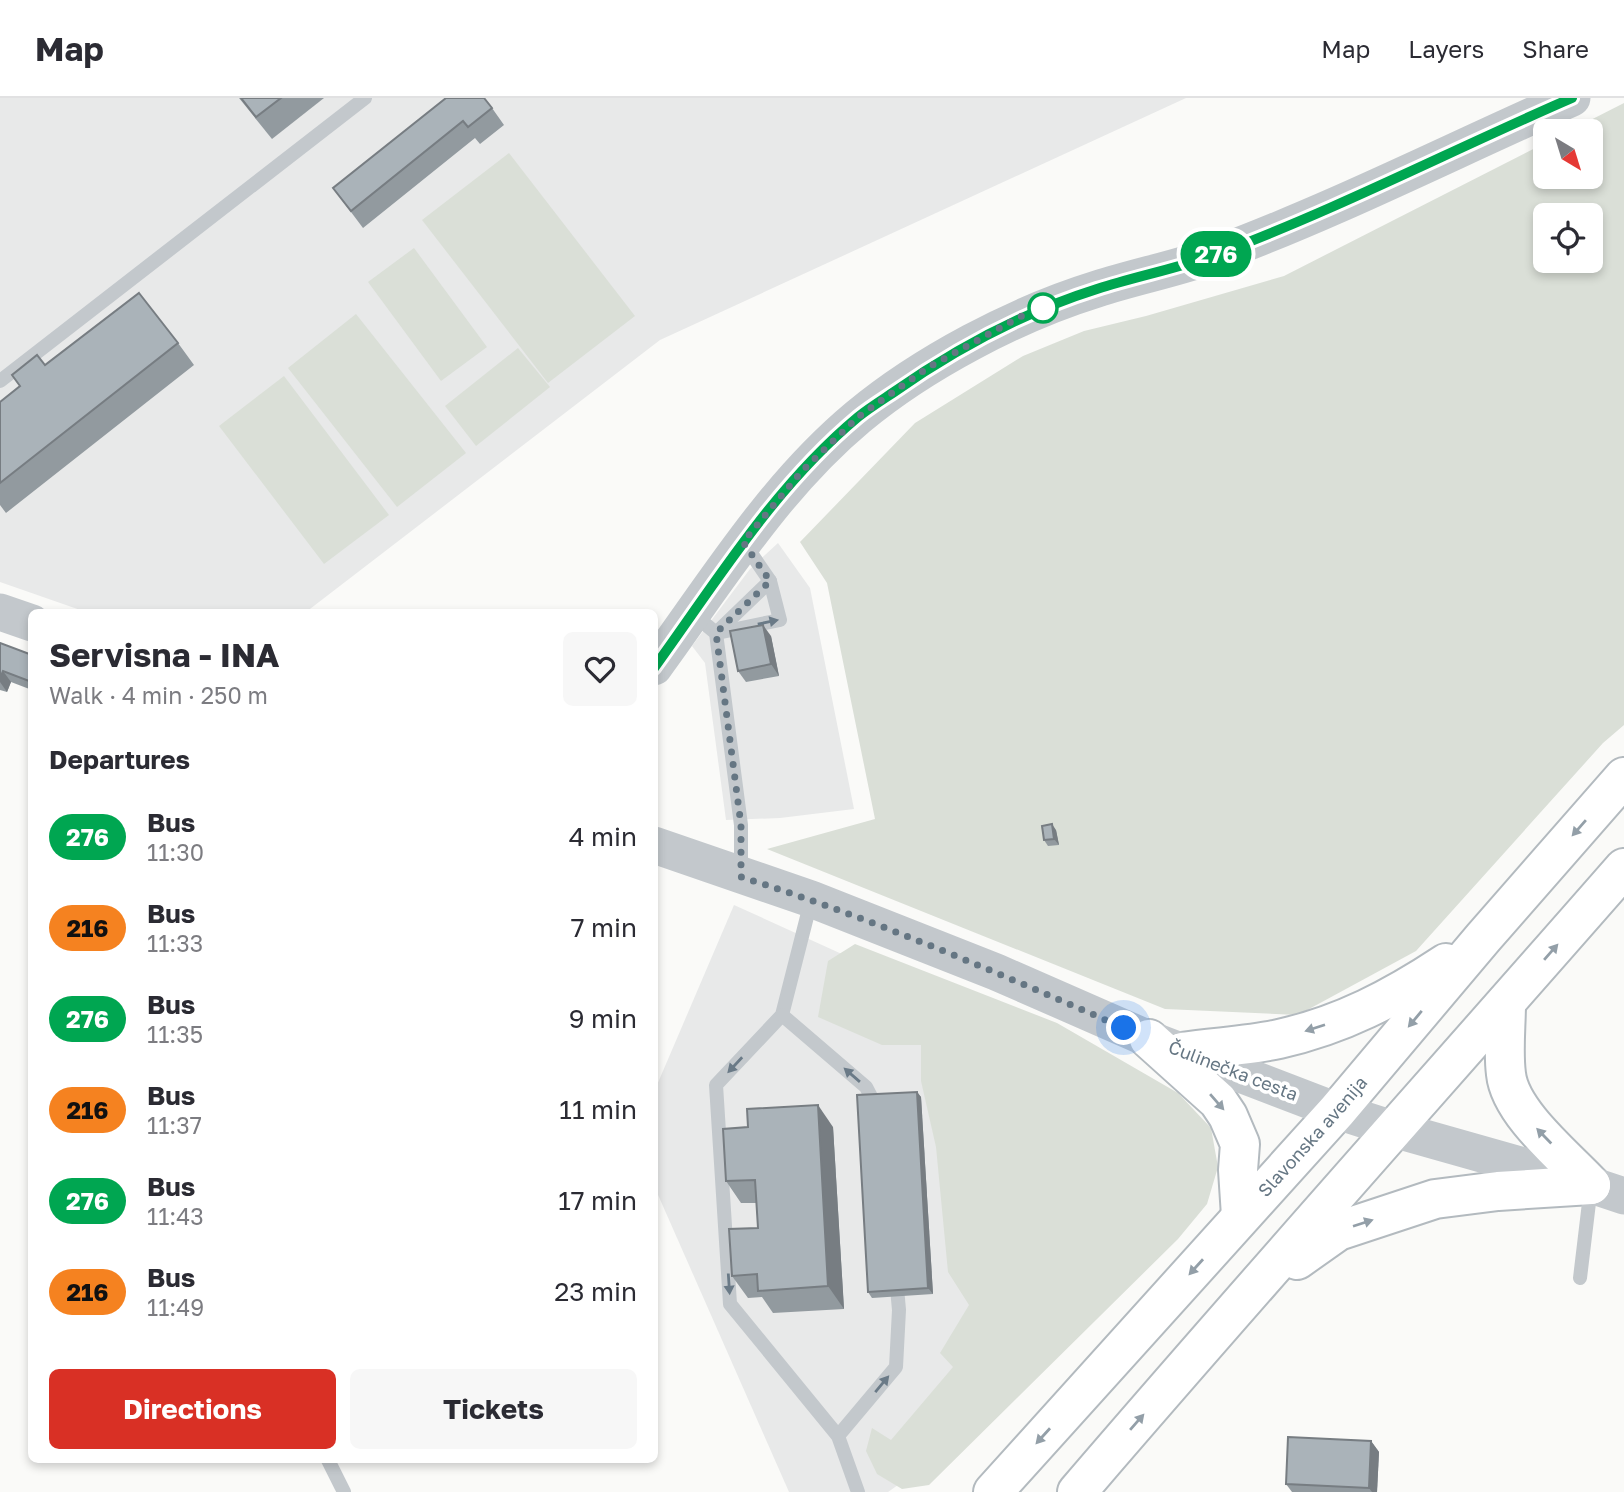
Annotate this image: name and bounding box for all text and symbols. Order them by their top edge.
text: Map [35,29,104,68]
text: Map [1321,34,1370,63]
text: Layers [1408,34,1484,63]
text: Share [1522,34,1589,63]
north arrow [1533,119,1603,189]
map controls [1533,119,1603,273]
button: locate [1533,203,1603,273]
line badge: 276 [1176,231,1256,277]
text: 276 [1195,239,1237,268]
unlabelled marker [1028,293,1058,323]
one-way arrow [757,617,779,628]
button: heart [563,632,637,706]
text: Servisna - INA [49,635,279,674]
text: Walk · 4 min · 250 m [49,681,268,709]
text: Departures [49,744,190,775]
text: Bus [147,807,195,838]
one-way arrow [1571,819,1587,837]
text: 4 min [569,821,637,852]
text: 276 [66,822,109,851]
text: 11:30 [147,838,204,866]
text: Bus [147,898,195,929]
text: 7 min [571,912,637,943]
text: 216 [66,913,109,942]
text: 11:33 [147,929,203,957]
one-way arrow [1542,944,1558,961]
text: Bus [147,989,195,1020]
text: 9 min [569,1003,637,1034]
text: 276 [66,1004,109,1033]
your location [1106,1010,1141,1045]
one-way arrow [1407,1010,1422,1028]
text: 11:35 [147,1020,203,1048]
one-way arrow [1305,1023,1326,1034]
street label: Čulinečka cesta [1166,1035,1301,1105]
one-way arrow [727,1056,743,1074]
one-way arrow [843,1067,861,1083]
street label: Slavonska avenija [1253,1071,1371,1201]
text: Bus [147,1080,195,1111]
one-way arrow [1209,1093,1225,1111]
text: 11 min [559,1094,637,1125]
text: 216 [66,1095,109,1124]
text: 11:37 [147,1111,202,1139]
one-way arrow [1535,1127,1552,1144]
text: Bus [147,1171,195,1202]
text: 17 min [558,1185,637,1216]
text: 276 [66,1186,109,1215]
text: 11:43 [147,1202,204,1230]
one-way arrow [1353,1217,1374,1228]
one-way arrow [1188,1258,1204,1275]
text: Bus [147,1262,195,1293]
one-way arrow [724,1273,735,1295]
text: 23 min [554,1276,637,1307]
text: 216 [66,1277,109,1306]
text: 11:49 [147,1293,204,1321]
button: Directions [49,1369,336,1449]
button: Tickets [350,1369,637,1449]
one-way arrow [874,1375,889,1393]
one-way arrow [1129,1413,1144,1430]
one-way arrow [1036,1427,1052,1444]

